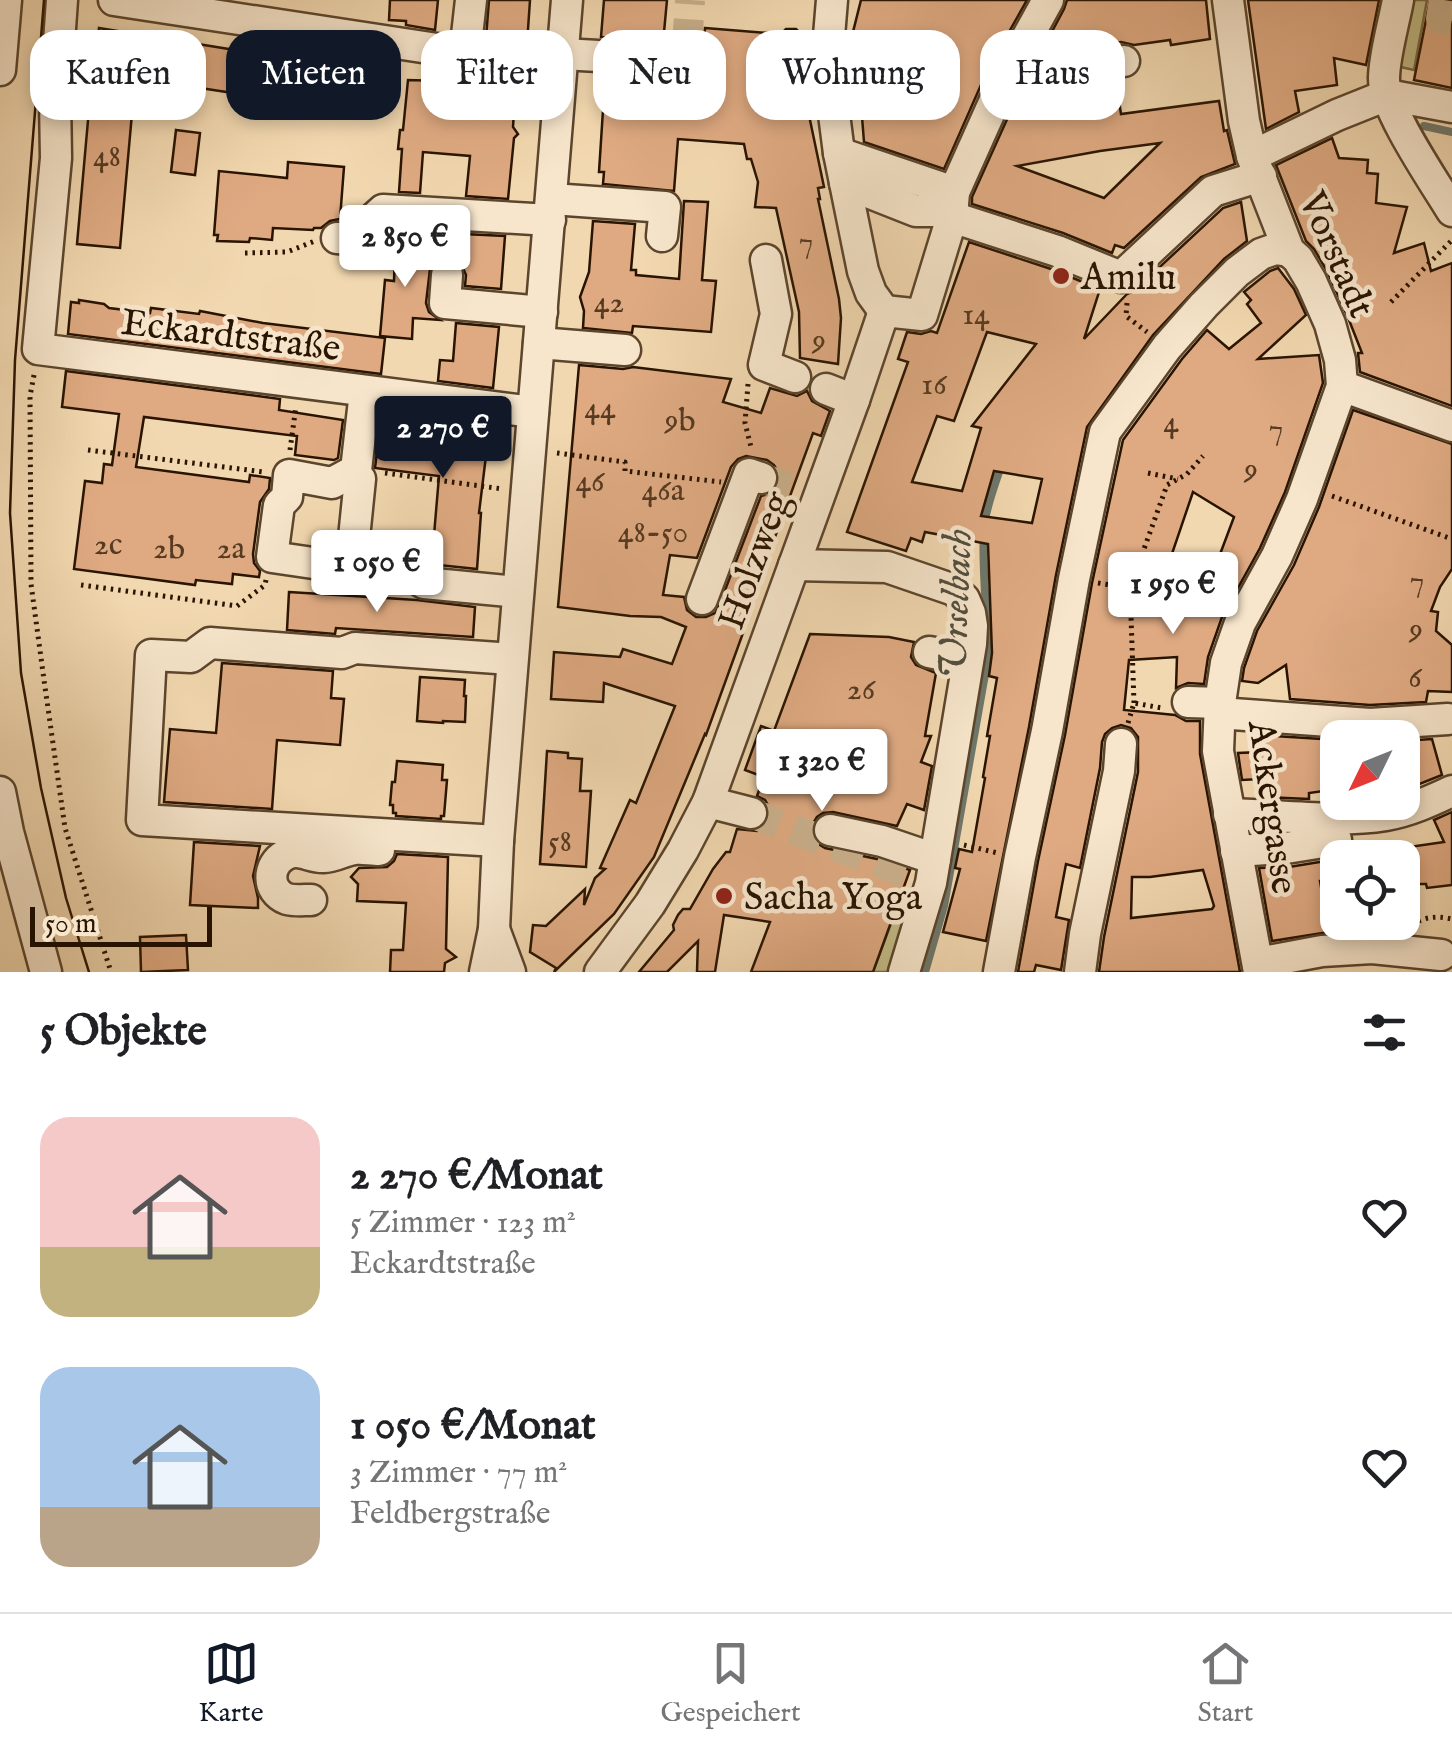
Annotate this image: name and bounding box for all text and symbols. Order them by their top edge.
chip: Kaufen [30,30,206,120]
chip: Mieten [226,30,401,120]
chip: Filter [421,30,573,120]
chip: Neu [593,30,726,120]
chip: Wohnung [746,30,960,120]
chip: Haus [980,30,1125,120]
house number: 48 [93,137,121,178]
street label: Vorstadt [1286,184,1384,326]
pin: 2 850 € [313,205,497,290]
text: 2 850 € [361,217,449,258]
house number: 7 [799,223,813,264]
place label: Amilu [1080,255,1176,303]
marker: Amilu [1050,265,1072,287]
house number: 42 [594,283,624,324]
house number: 14 [962,295,990,336]
street label: Eckardtstraße [118,300,343,374]
house number: 9 [811,321,826,362]
house number: 16 [921,365,947,406]
house number: 44 [584,389,616,430]
pin: 2 270 € [351,396,535,481]
house number: 9b [663,401,696,442]
house number: 4 [1163,403,1179,444]
text: 2 270 € [396,408,490,449]
house number: 7 [1269,410,1283,451]
house number: 9 [1243,450,1258,491]
house number: 46 [575,462,605,503]
house number: 46a [641,471,685,512]
street label: Holzweg [709,485,803,637]
house number: 48-50 [618,513,688,554]
house number: 2c [94,525,122,566]
water label: Urselbach [929,528,986,680]
house number: 2b [153,529,185,570]
house number: 2a [217,529,246,570]
pin: 1 050 € [285,530,469,615]
text: 1 050 € [333,542,421,583]
pin: 1 950 € [1081,552,1265,637]
house number: 7 [1410,562,1424,603]
text: 1 950 € [1130,564,1216,605]
house number: 9 [1408,610,1423,651]
house number: 6 [1408,658,1422,699]
house number: 26 [847,670,876,711]
street label: Ackergasse [1235,717,1307,897]
north arrow [1320,720,1420,820]
map controls [1320,720,1420,940]
pin: 1 320 € [730,729,914,814]
text: 1 320 € [778,741,866,782]
house number: 58 [548,822,572,863]
button: locate [1320,840,1420,940]
place label: Sacha Yoga [744,875,923,923]
marker: Sacha Yoga [713,885,735,907]
scale bar [30,902,212,946]
text: 50 m [45,907,97,942]
icon: filters [1357,1005,1412,1060]
text: 5 Objekte [40,1006,207,1059]
text: 2 270 €/Monat [350,1150,603,1203]
icon: home [120,1157,240,1277]
icon: heart [1357,1190,1412,1245]
text: 5 Zimmer · 123 m² [350,1203,576,1244]
text: Eckardtstraße [350,1244,536,1285]
text: 1 050 €/Monat [350,1400,596,1453]
icon: home [120,1407,240,1527]
icon: heart [1357,1440,1412,1495]
text: 3 Zimmer · 77 m² [350,1453,567,1494]
text: Feldbergstraße [350,1494,550,1535]
tab: Karte [198,1636,264,1731]
tab: Gespeichert [661,1636,801,1731]
tab: Start [1198,1636,1253,1731]

